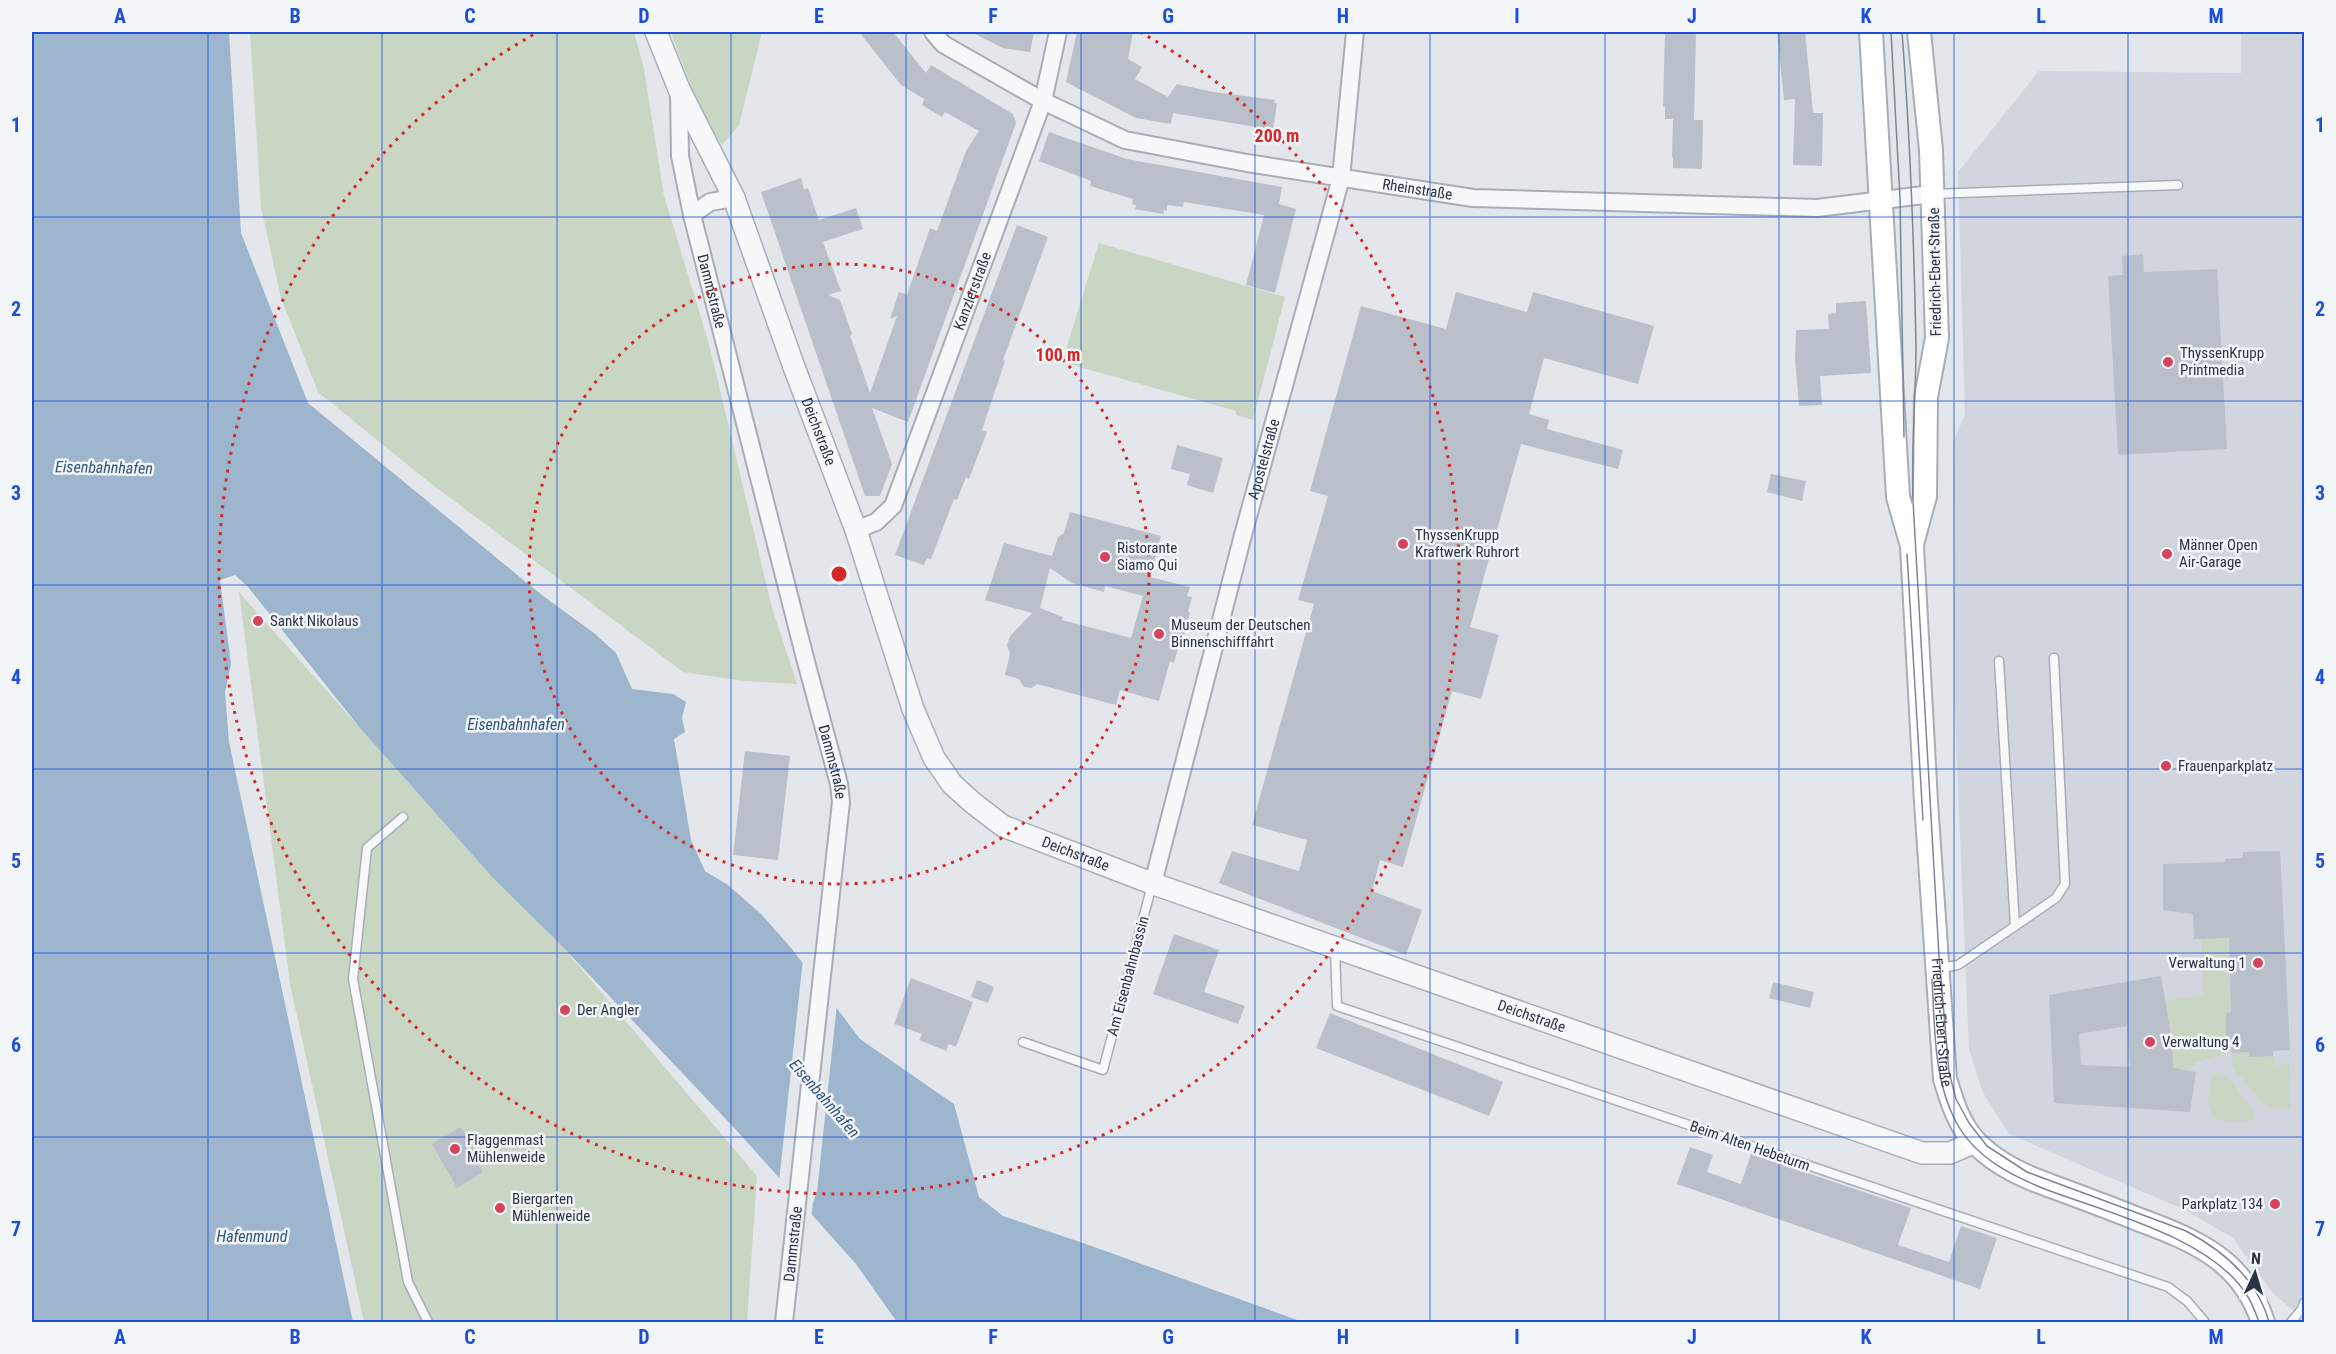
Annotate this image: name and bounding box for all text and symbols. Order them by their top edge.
text: A [114,4,126,28]
text: B [289,4,301,28]
text: C [464,4,476,28]
text: D [638,4,650,28]
text: E [814,4,824,28]
text: F [988,4,998,28]
text: G [1162,4,1174,28]
text: H [1337,4,1349,28]
text: I [1514,4,1520,28]
text: J [1687,4,1697,28]
text: K [1860,4,1872,28]
text: L [2036,4,2046,28]
text: M [2208,4,2224,28]
text: 1 [11,113,21,137]
text: 1 [2315,113,2325,137]
text: 200 m [1255,125,1299,146]
street label: Rheinstraße [1381,175,1454,204]
street label: Friedrich-Ebert-Straße [1925,207,1945,337]
street label: Kanzlerstraße [950,250,995,333]
street label: Dammstraße [693,252,730,330]
text: 2 [11,297,21,321]
text: 2 [2315,297,2325,321]
text: 100 m [1036,344,1080,365]
place label: ThyssenKrupp Printmedia [2180,344,2264,379]
marker: ThyssenKrupp Printmedia [2161,355,2175,369]
street label: Deichstraße [798,395,840,468]
street label: Apostelstraße [1244,417,1283,502]
water label: Eisenbahnhafen [55,457,153,478]
text: 3 [11,481,21,505]
text: 3 [2315,481,2325,505]
place label: ThyssenKrupp Kraftwerk Ruhrort [1415,526,1519,561]
place label: Männer Open Air-Garage [2179,536,2258,571]
marker: ThyssenKrupp Kraftwerk Ruhrort [1396,537,1410,551]
place label: Ristorante Siamo Qui [1117,539,1177,574]
marker: Männer Open Air-Garage [2160,547,2174,561]
marker: Ristorante Siamo Qui [1098,550,1112,564]
centre of rings [829,564,849,584]
place label: Sankt Nikolaus [270,612,359,630]
marker: Sankt Nikolaus [251,614,265,628]
place label: Museum der Deutschen Binnenschifffahrt [1171,616,1311,651]
marker: Museum der Deutschen Binnenschifffahrt [1152,627,1166,641]
text: 4 [11,665,21,689]
text: 4 [2315,665,2325,689]
water label: Eisenbahnhafen [467,715,565,734]
street label: Dammstraße [814,723,850,800]
place label: Frauenparkplatz [2178,757,2273,775]
marker: Frauenparkplatz [2159,759,2173,773]
street label: Deichstraße [1039,833,1112,875]
text: 5 [11,849,21,873]
text: 5 [2315,849,2325,873]
street label: Am Eisenbahnbassin [1103,914,1153,1038]
place label: Verwaltung 1 [2169,954,2246,972]
marker: Verwaltung 1 [2251,956,2265,970]
street label: Friedrich-Ebert-Straße [1928,957,1956,1089]
street label: Deichstraße [1495,996,1568,1036]
place label: Der Angler [577,1001,639,1019]
marker: Der Angler [558,1003,572,1017]
text: 6 [11,1033,21,1057]
place label: Verwaltung 4 [2162,1033,2239,1051]
text: 6 [2315,1033,2325,1057]
marker: Verwaltung 4 [2143,1035,2157,1049]
water label: Eisenbahnhafen [785,1055,864,1141]
street label: Beim Alten Hebeturm [1688,1117,1812,1175]
place label: Flaggenmast Mühlenweide [467,1131,545,1166]
marker: Flaggenmast Mühlenweide [448,1142,462,1156]
place label: Biergarten Mühlenweide [512,1190,590,1225]
place label: Parkplatz 134 [2182,1195,2263,1213]
marker: Parkplatz 134 [2268,1197,2282,1211]
marker: Biergarten Mühlenweide [493,1201,507,1215]
street label: Dammstraße [780,1205,806,1283]
text: 7 [11,1217,21,1241]
text: 7 [2315,1217,2325,1241]
water label: Hafenmund [217,1227,288,1246]
north arrow [2225,1243,2285,1303]
text: N [2250,1249,2262,1268]
text: A [114,1325,126,1349]
text: B [289,1325,301,1349]
text: C [464,1325,476,1349]
text: D [638,1325,650,1349]
text: E [814,1325,824,1349]
text: F [988,1325,998,1349]
text: G [1162,1325,1174,1349]
text: H [1337,1325,1349,1349]
text: I [1514,1325,1520,1349]
text: J [1687,1325,1697,1349]
text: K [1860,1325,1872,1349]
text: L [2036,1325,2046,1349]
text: M [2208,1325,2224,1349]

